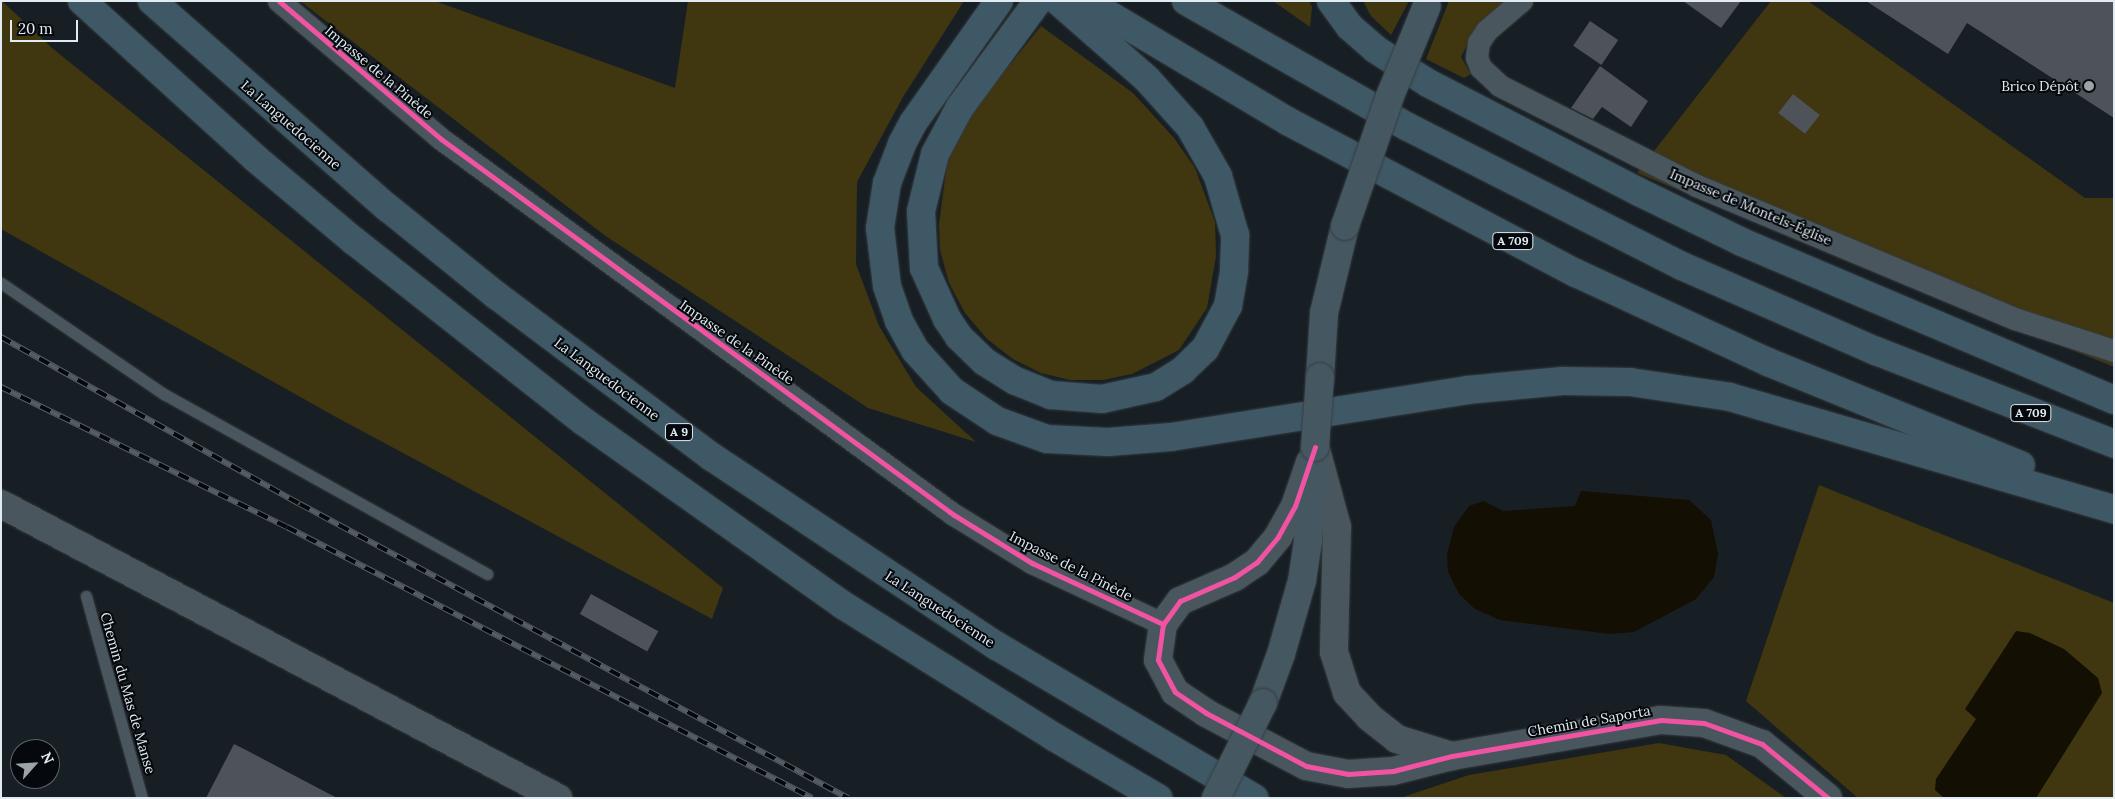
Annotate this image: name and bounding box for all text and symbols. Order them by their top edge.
scale bar [12,10,80,42]
text: 20 m [18,19,53,38]
street label: Impasse de la Pinède [322,22,436,122]
street label: La Languedocienne [238,77,344,173]
place label: Brico Dépôt [2001,78,2079,94]
marker: Brico Dépôt [2083,80,2095,92]
street label: Impasse de Montels-Église [1667,165,1835,249]
road number: A 709 [1492,232,1534,250]
street label: Impasse de la Pinède [677,296,797,388]
street label: La Languedocienne [551,334,663,424]
road number: A 709 [2010,403,2052,422]
road number: A 9 [664,422,694,442]
street label: Impasse de la Pinède [1007,528,1135,604]
street label: La Languedocienne [882,567,998,651]
street label: Chemin du Mas de Manse [97,610,159,776]
street label: Chemin de Saporta [1526,702,1652,740]
north arrow [10,739,60,789]
text: N [37,749,58,767]

